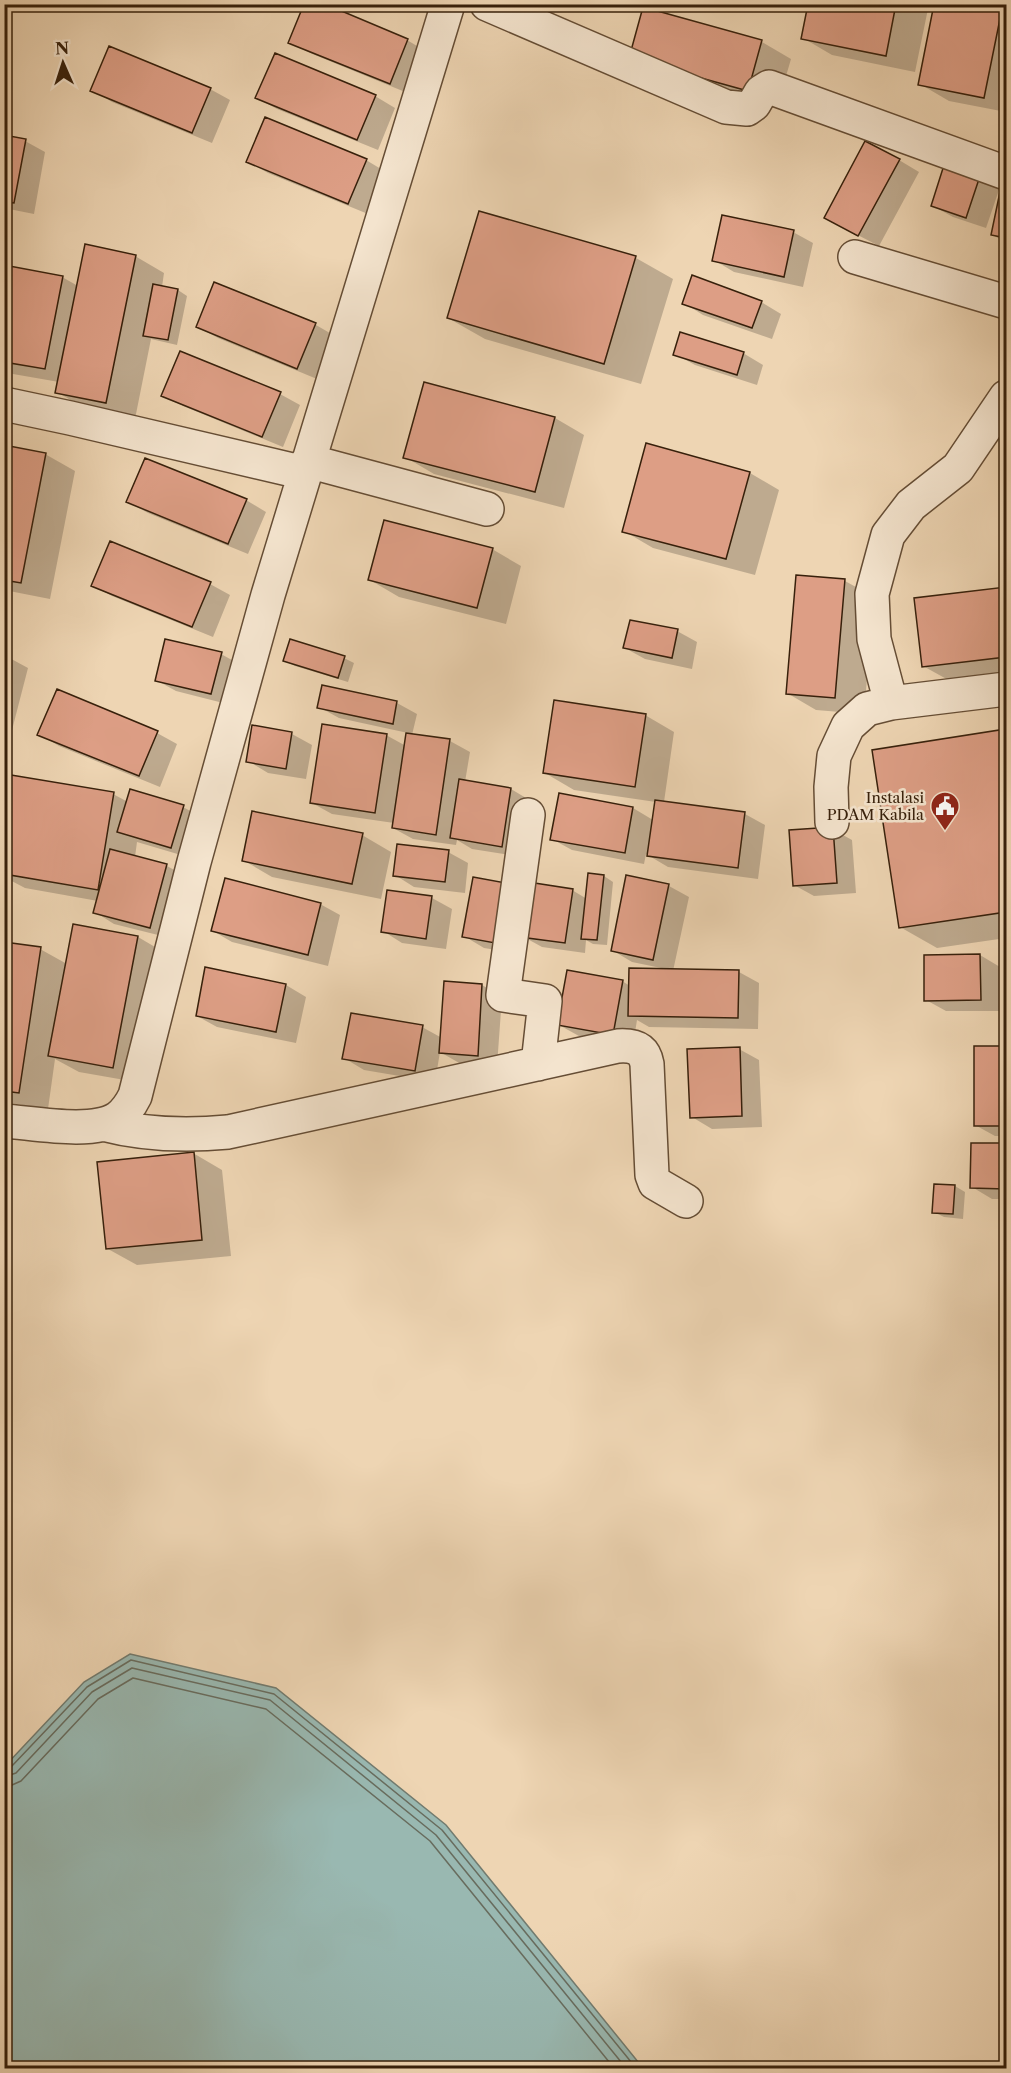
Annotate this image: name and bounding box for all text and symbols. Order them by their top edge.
north arrow [33,33,93,93]
text: N [55,38,70,58]
place label: Instalasi PDAM Kabila [827,788,924,824]
public building icon: Instalasi PDAM Kabila [929,790,961,832]

